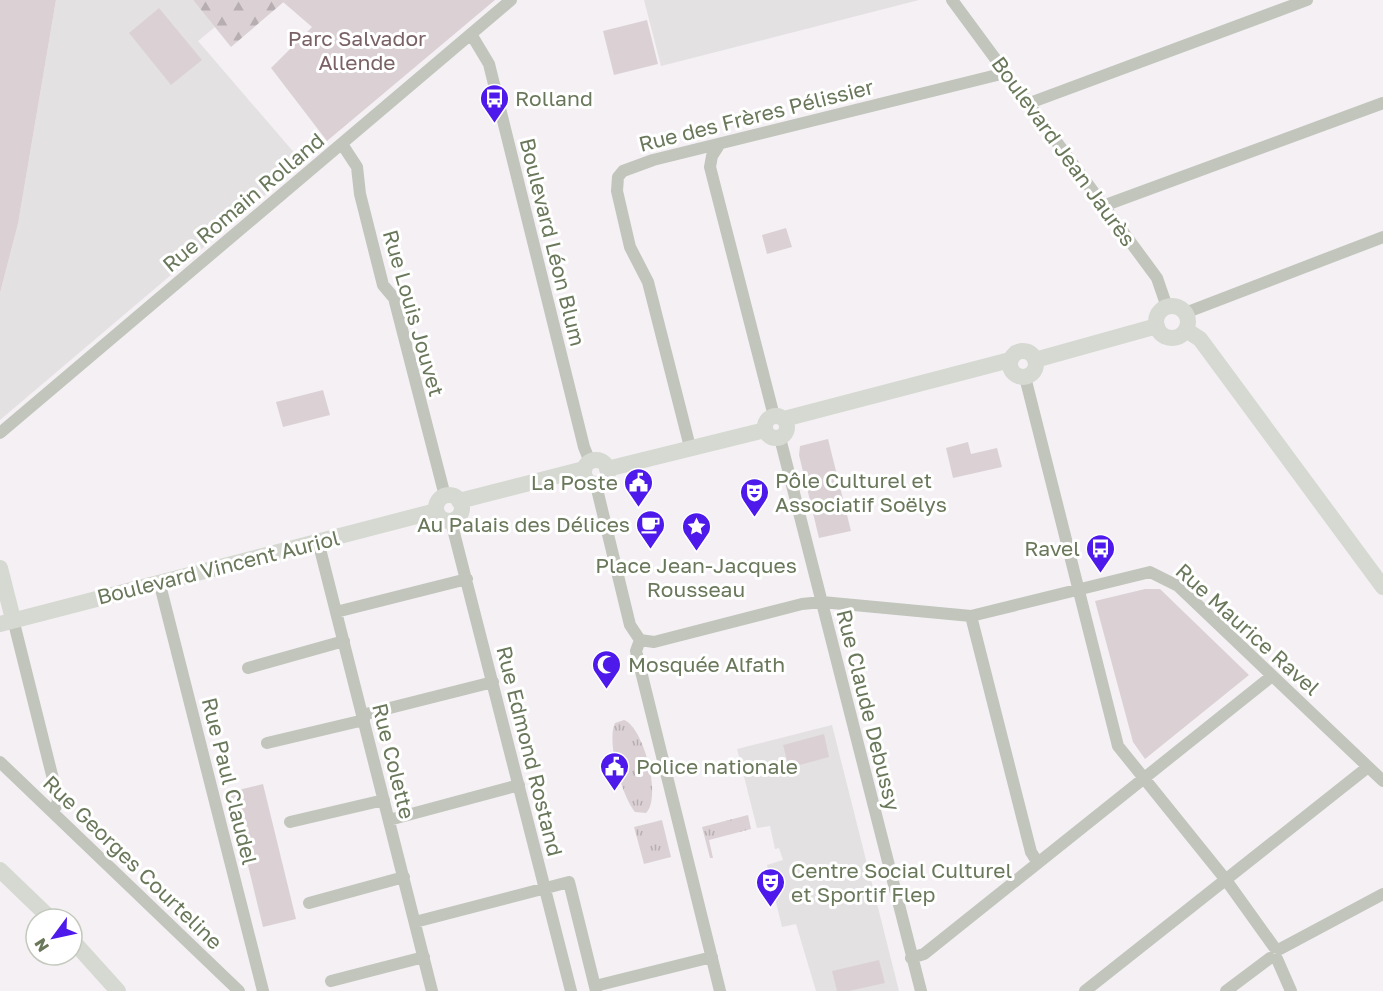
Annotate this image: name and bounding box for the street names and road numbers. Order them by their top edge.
street label: Boulevard Jean Jaurès [986,51,1142,251]
street label: Rue des Frères Pélissier [636,73,876,157]
street label: Rue Romain Rolland [157,127,329,277]
street label: Boulevard Léon Blum [515,135,591,349]
street label: Rue Louis Jouvet [378,227,450,399]
street label: Boulevard Vincent Auriol [94,524,342,610]
street label: Rue Maurice Ravel [1171,557,1325,701]
street label: Rue Claude Debussy [831,607,907,814]
street label: Rue Edmond Rostand [491,643,569,859]
street label: Rue Paul Claudel [197,695,263,867]
street label: Rue Colette [367,700,421,822]
street label: Rue Georges Courteline [38,770,228,954]

